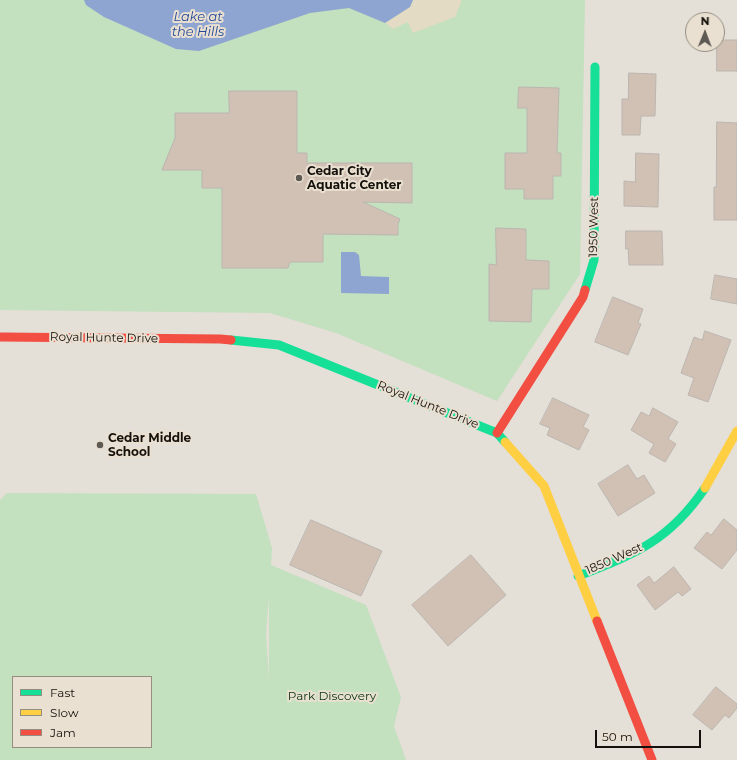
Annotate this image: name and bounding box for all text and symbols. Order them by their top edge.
water label: Lake at the Hills [172,9,224,40]
north arrow [685,12,725,52]
text: N [701,14,710,28]
place label: Cedar City Aquatic Center [307,164,401,192]
marker: Cedar City Aquatic Center [294,173,304,183]
street label: 1950 West [586,197,602,257]
street label: Royal Hunte Drive [50,330,158,346]
street label: Royal Hunte Drive [375,378,481,432]
place label: Cedar Middle School [108,431,191,459]
marker: Cedar Middle School [95,440,105,450]
street label: 1850 West [583,540,645,578]
legend [12,676,152,748]
text: Fast [50,685,75,700]
park label: Park Discovery [288,689,376,703]
text: Slow [50,705,79,720]
scale bar [597,722,703,748]
text: Jam [50,725,76,740]
text: 50 m [602,729,633,744]

